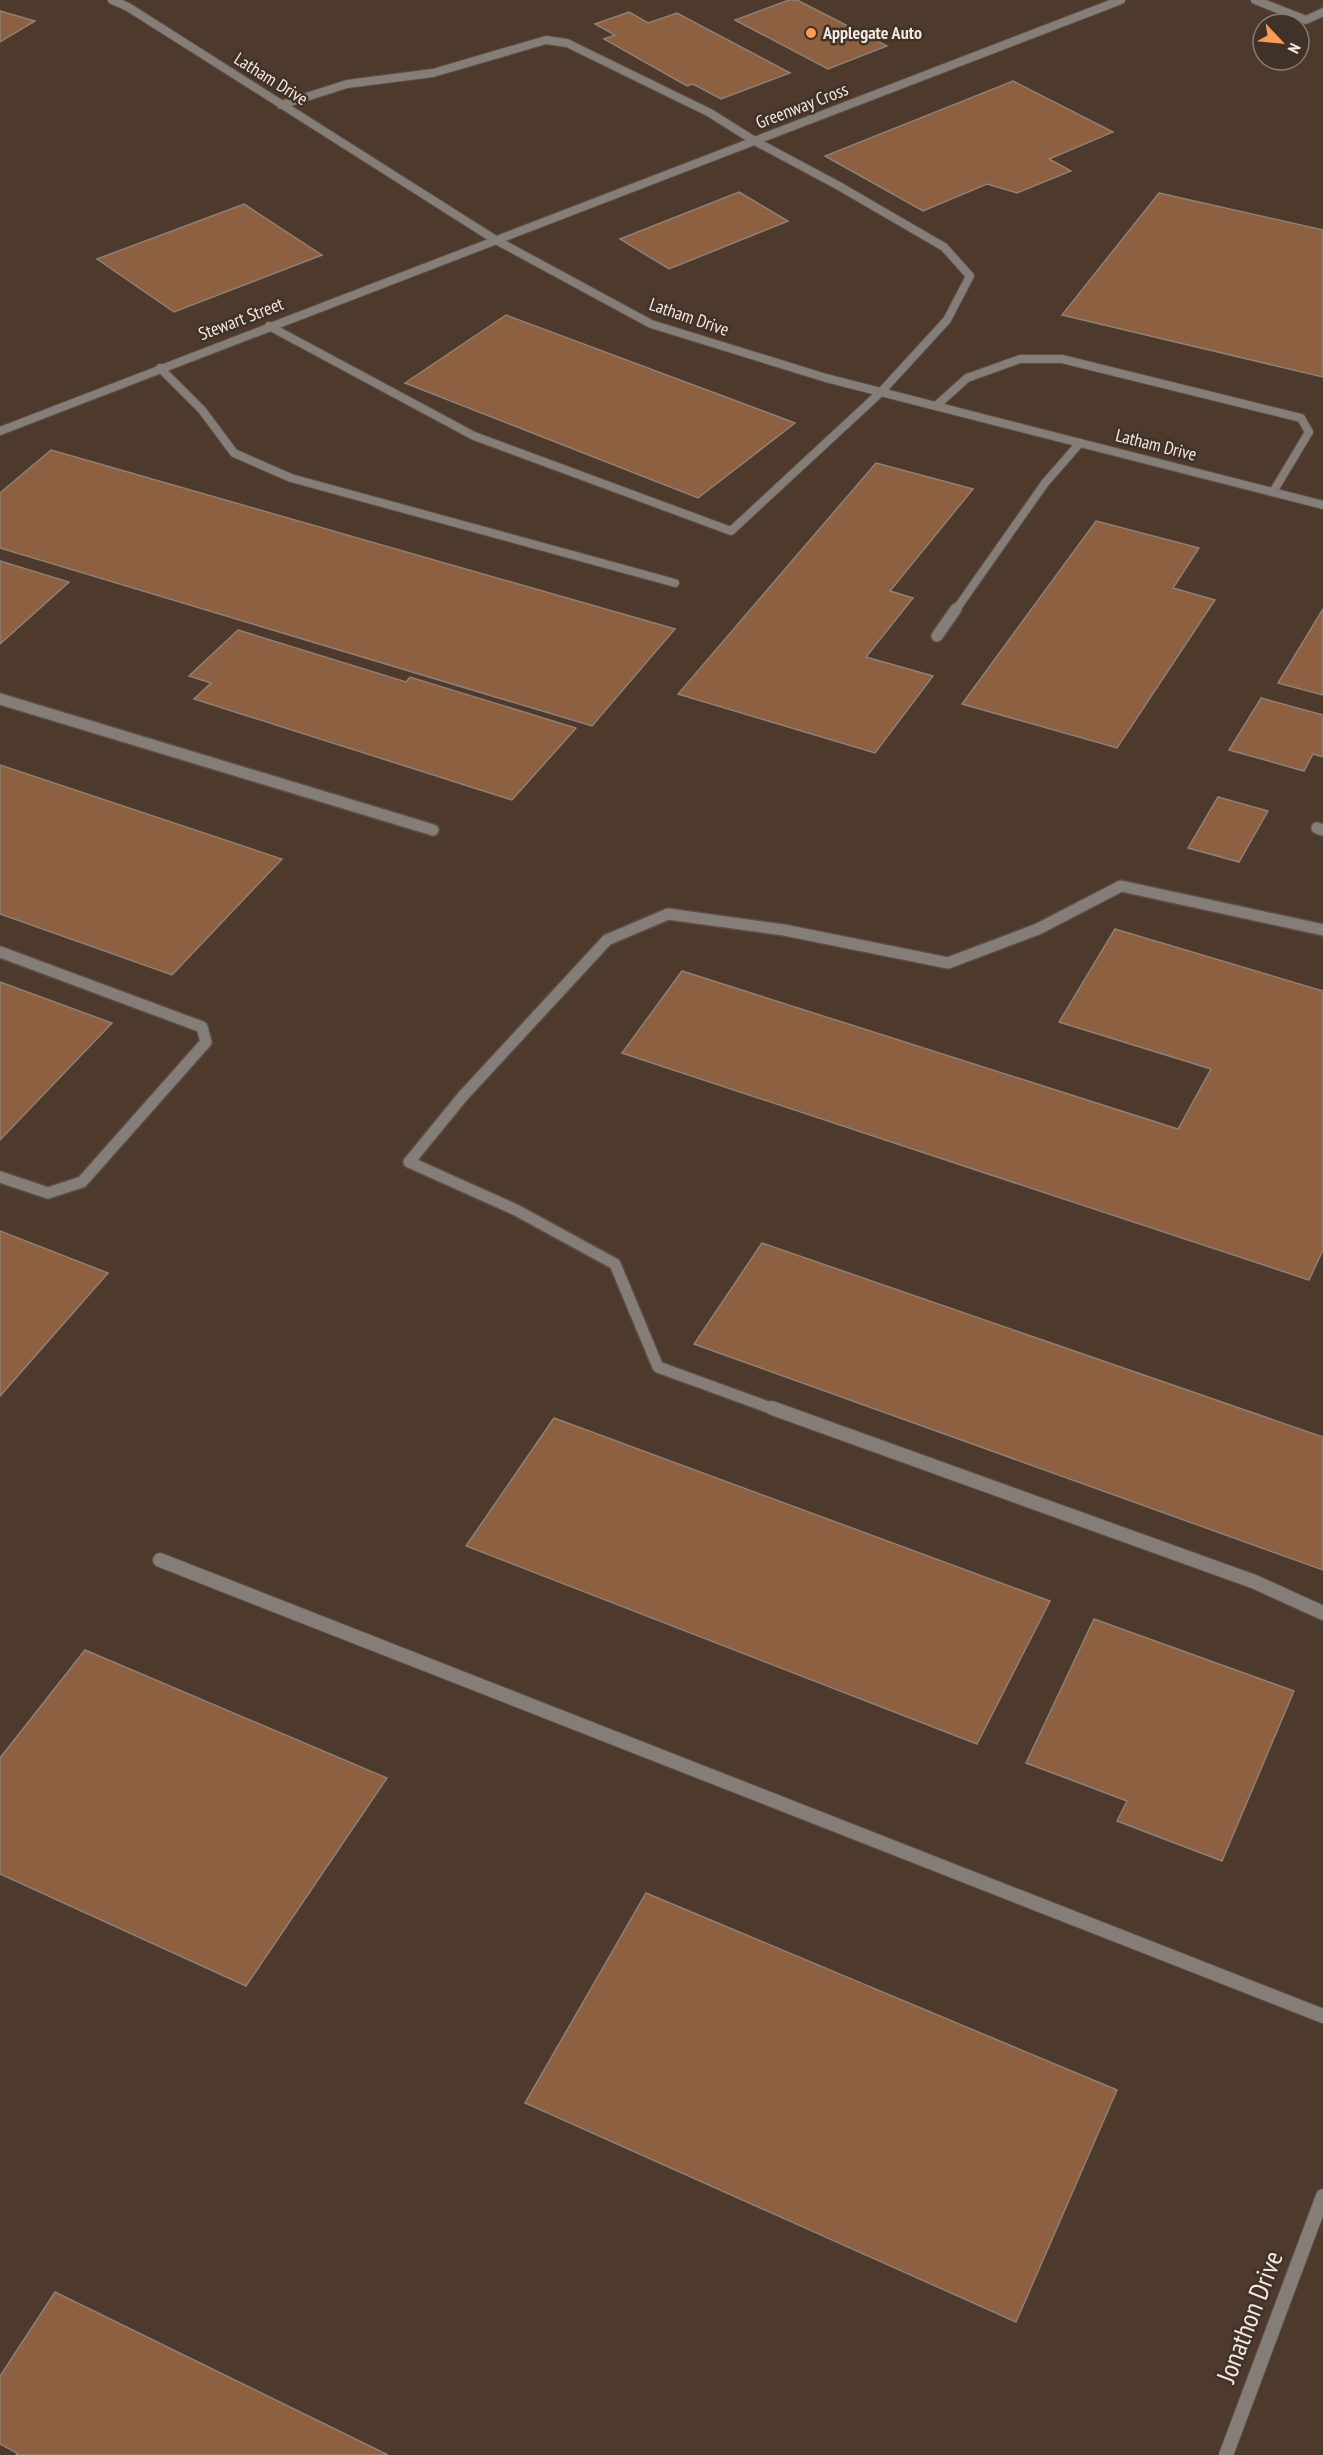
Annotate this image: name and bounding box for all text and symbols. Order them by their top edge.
north arrow [1251,12,1311,72]
place label: Applegate Auto [822,21,922,44]
marker: Applegate Auto [804,26,818,40]
text: N [1284,40,1305,57]
street label: Latham Drive [230,47,312,110]
street label: Greenway Cross [752,77,851,134]
street label: Stewart Street [195,292,287,345]
street label: Latham Drive [646,292,732,341]
street label: Latham Drive [1113,423,1199,466]
street label: Jonathon Drive [1208,2246,1290,2388]

